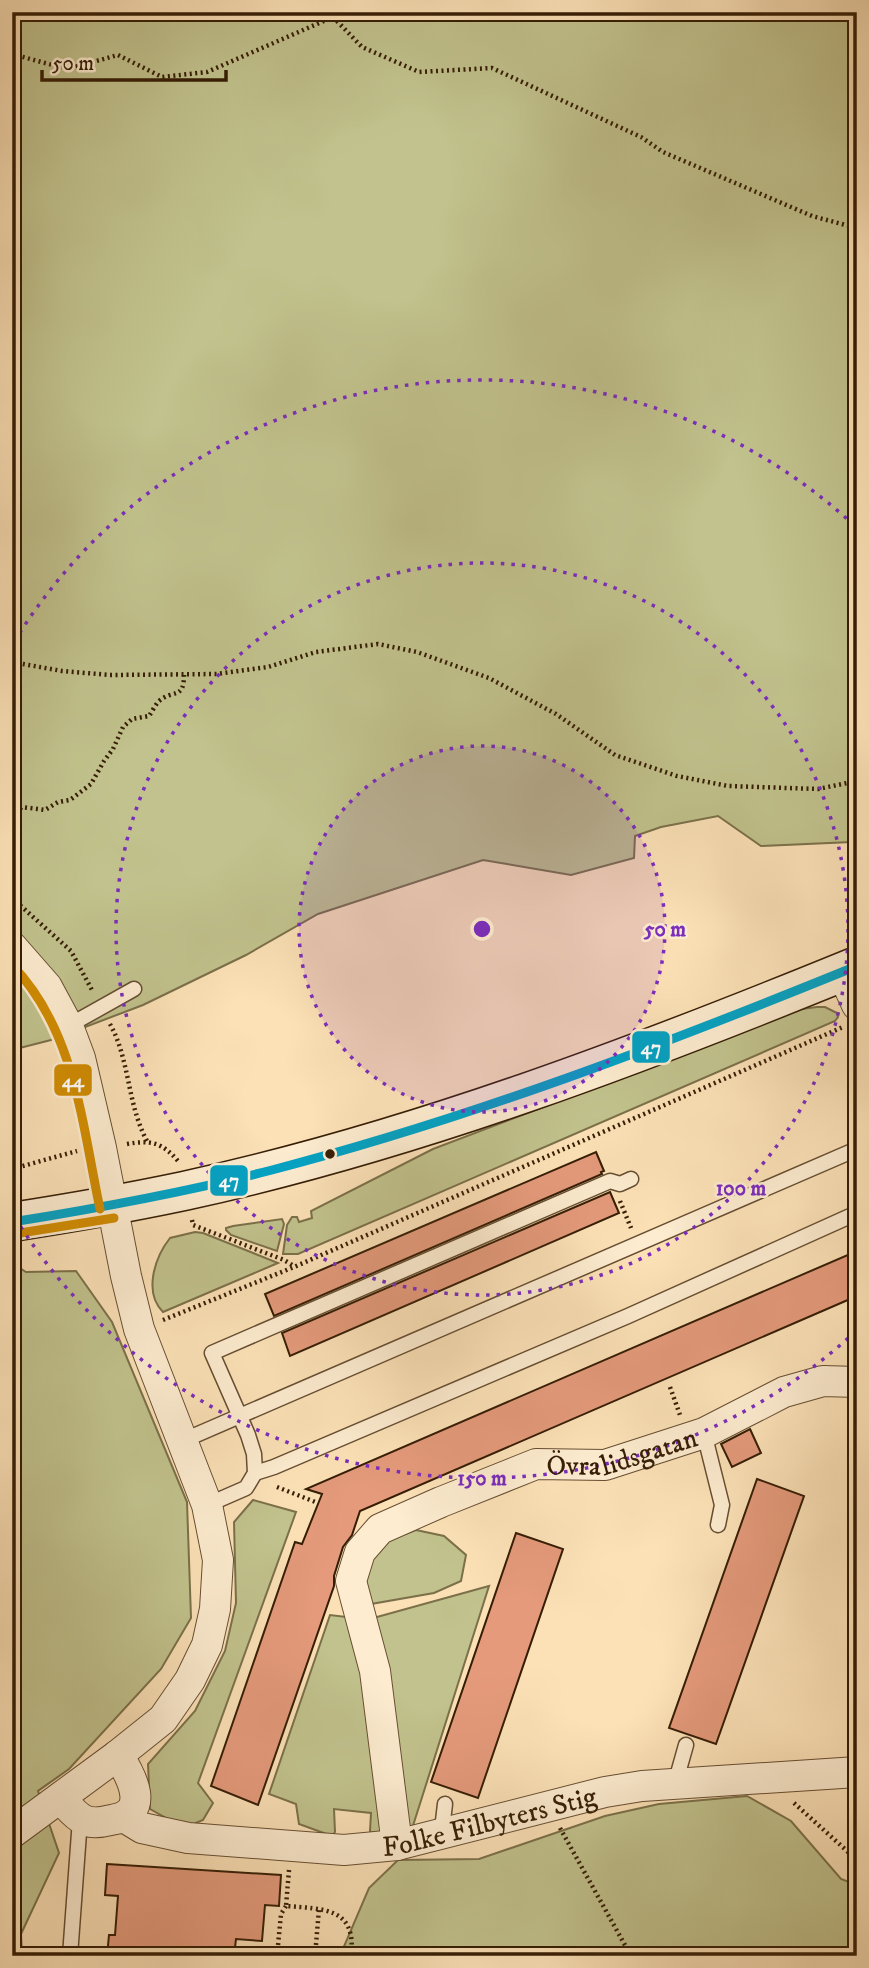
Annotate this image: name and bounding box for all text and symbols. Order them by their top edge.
scale bar [42,38,226,82]
text: 50 m [52,51,94,77]
centre of rings [470,917,494,941]
text: 50 m [643,917,686,943]
line badge: 47 [631,1030,671,1064]
text: 47 [641,1037,661,1060]
line badge: 44 [53,1063,93,1097]
text: 44 [62,1070,85,1093]
unlabelled marker [323,1147,337,1161]
line badge: 47 [209,1164,249,1197]
text: 47 [219,1170,239,1193]
text: 100 m [716,1176,766,1202]
street label: Övralidsgatan [546,1420,702,1484]
text: 150 m [457,1466,507,1492]
street label: Folke Filbyters Stig [381,1779,601,1865]

